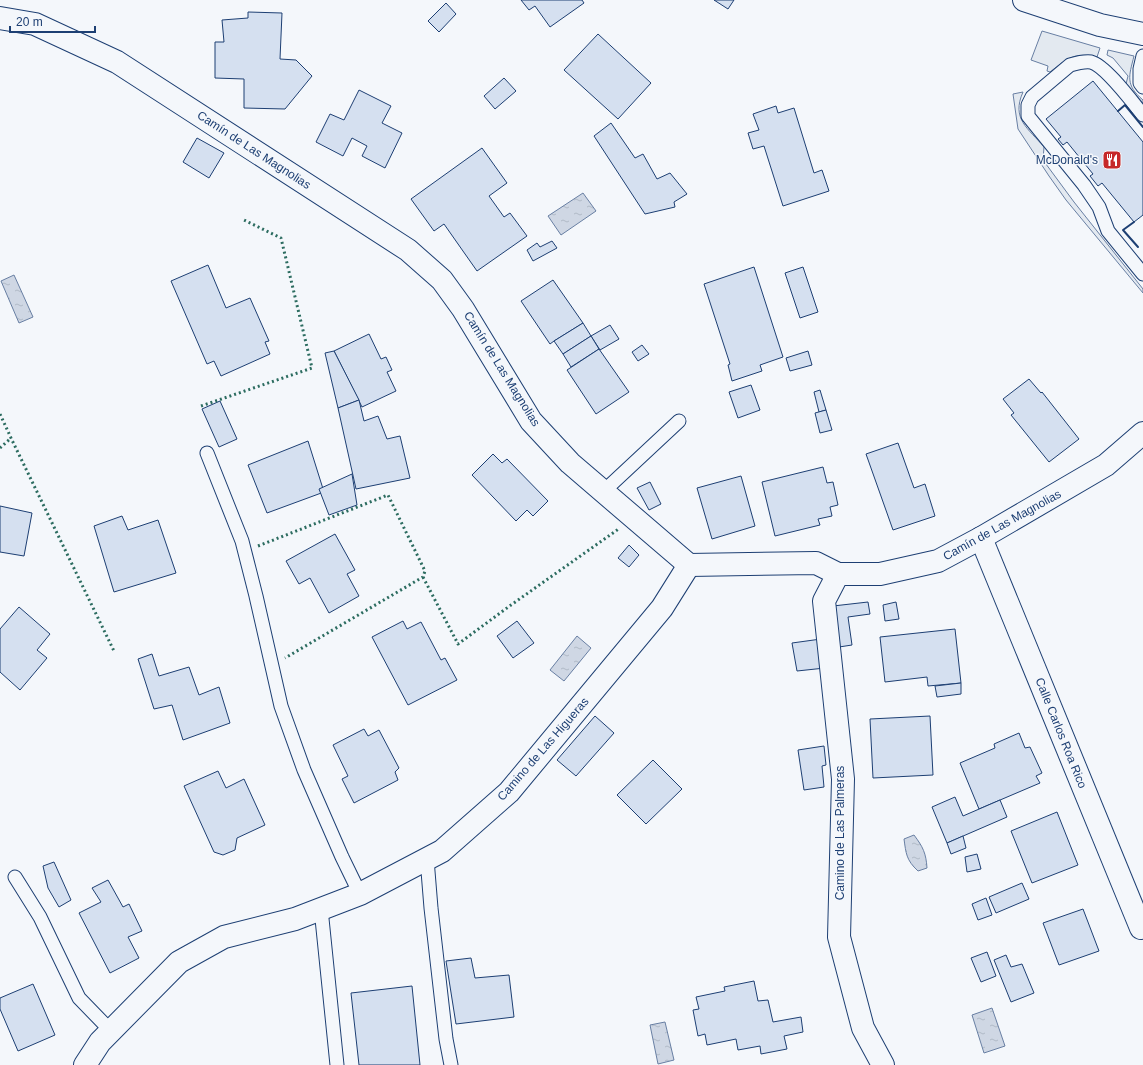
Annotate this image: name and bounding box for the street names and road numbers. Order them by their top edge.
street label: Camín de Las Magnolias [195,108,313,192]
street label: Camín de Las Magnolias [461,309,543,429]
street label: Camín de Las Magnolias [941,487,1063,563]
street label: Calle Carlos Roa Rico [1032,676,1090,791]
street label: Camino de Las Higueras [494,695,592,803]
street label: Camino de Las Palmeras [833,766,847,900]

